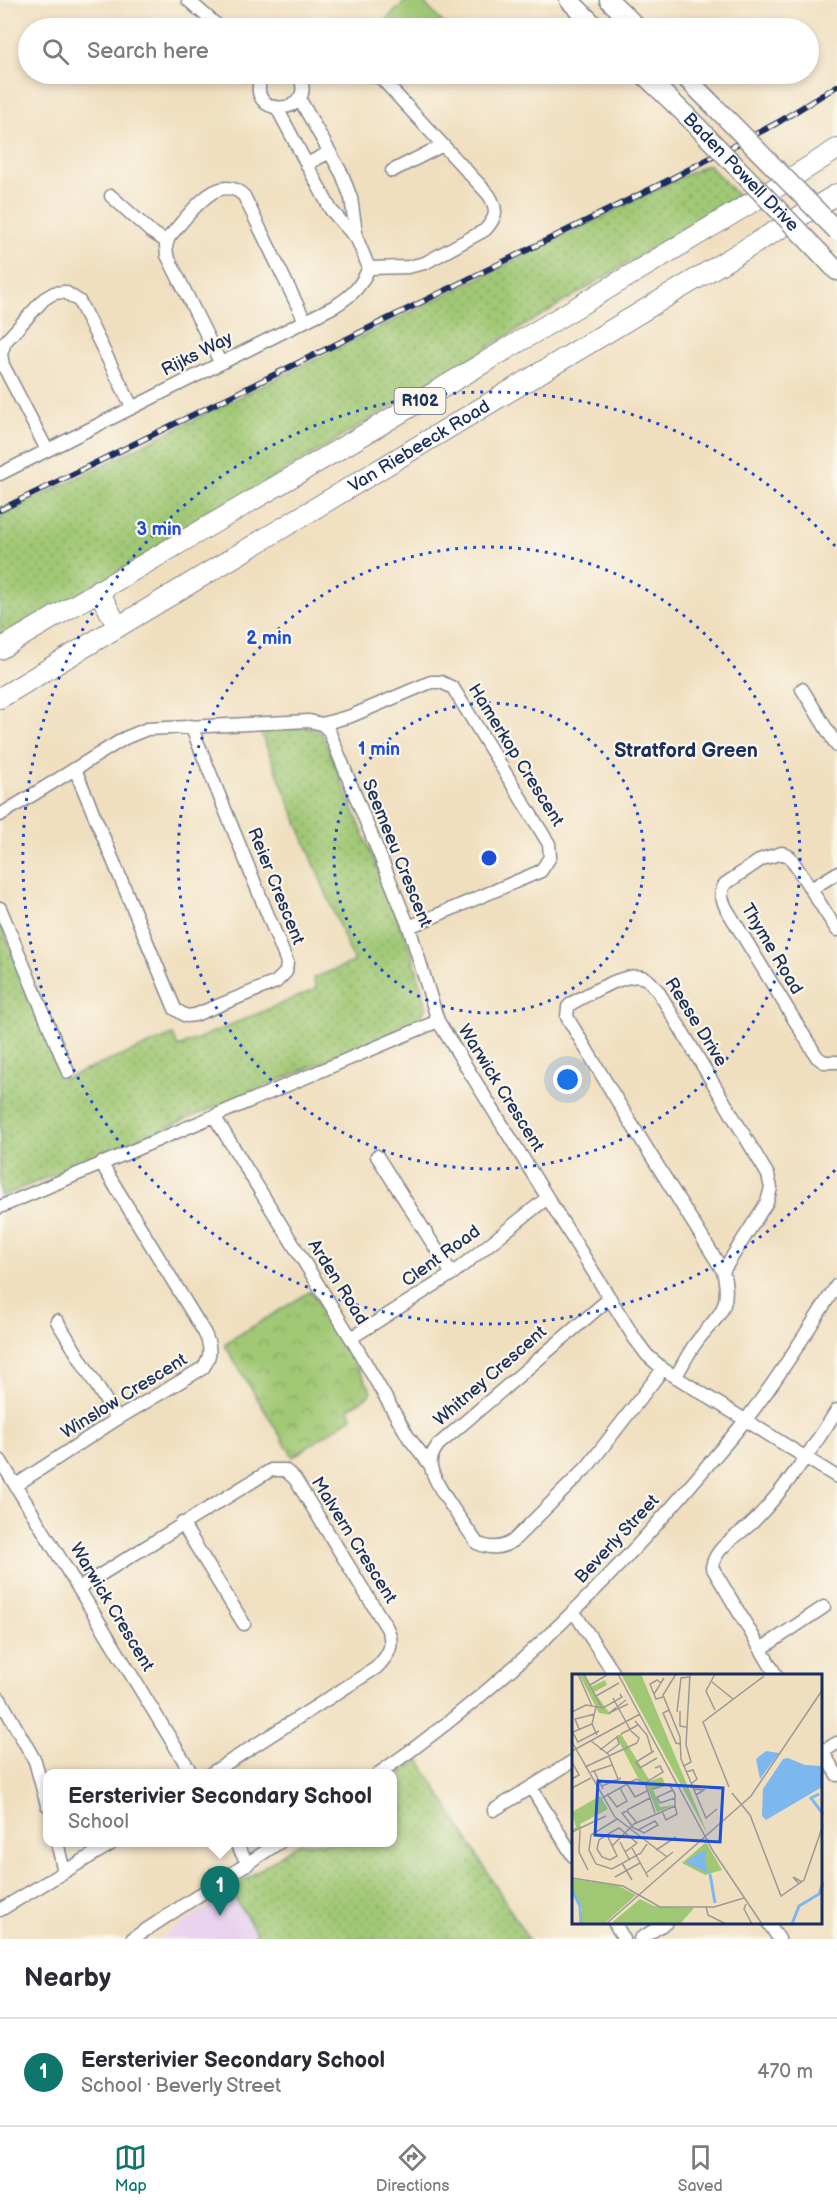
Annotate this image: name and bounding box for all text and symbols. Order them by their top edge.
search box [18,18,819,84]
icon: search [39,35,72,68]
text: Search here [87,38,209,65]
street label: Baden Powell Drive [679,108,804,236]
street label: Rijks Way [158,327,237,381]
road number: R102 [394,388,446,414]
street label: Van Riebeeck Road [345,395,493,496]
text: 3 min [136,519,182,540]
text: 2 min [246,628,292,649]
street label: Hamerkop Crescent [464,680,569,830]
text: 1 min [358,739,400,760]
district label: Stratford Green [614,739,758,763]
street label: Seemeeu Crescent [358,776,436,931]
street label: Reier Crescent [243,825,309,948]
centre of rings [479,848,499,868]
street label: Thyme Road [737,900,807,998]
street label: Reese Drive [660,974,732,1071]
street label: Warwick Crescent [453,1020,549,1156]
your location [553,1065,582,1094]
street label: Clent Road [398,1221,484,1291]
street label: Arden Road [303,1235,373,1329]
street label: Whitney Crescent [429,1321,551,1431]
street label: Winslow Crescent [57,1349,191,1443]
street label: Malvern Crescent [307,1473,402,1607]
street label: Beverly Street [571,1490,664,1588]
street label: Warwick Crescent [65,1539,159,1675]
inset map [572,1674,822,1924]
popup [43,1769,397,1847]
text: Eersterivier Secondary School [68,1783,372,1810]
text: School [68,1810,129,1834]
pin: 1 [200,1866,240,1916]
text: Nearby [24,1963,111,1994]
text: Eersterivier Secondary School [81,2047,385,2074]
text: 1 [39,2060,48,2084]
text: 470 m [757,2060,813,2084]
text: School · Beverly Street [81,2074,281,2098]
tab: Map [114,2141,147,2196]
tab: Directions [376,2141,449,2196]
tab: Saved [678,2141,723,2196]

